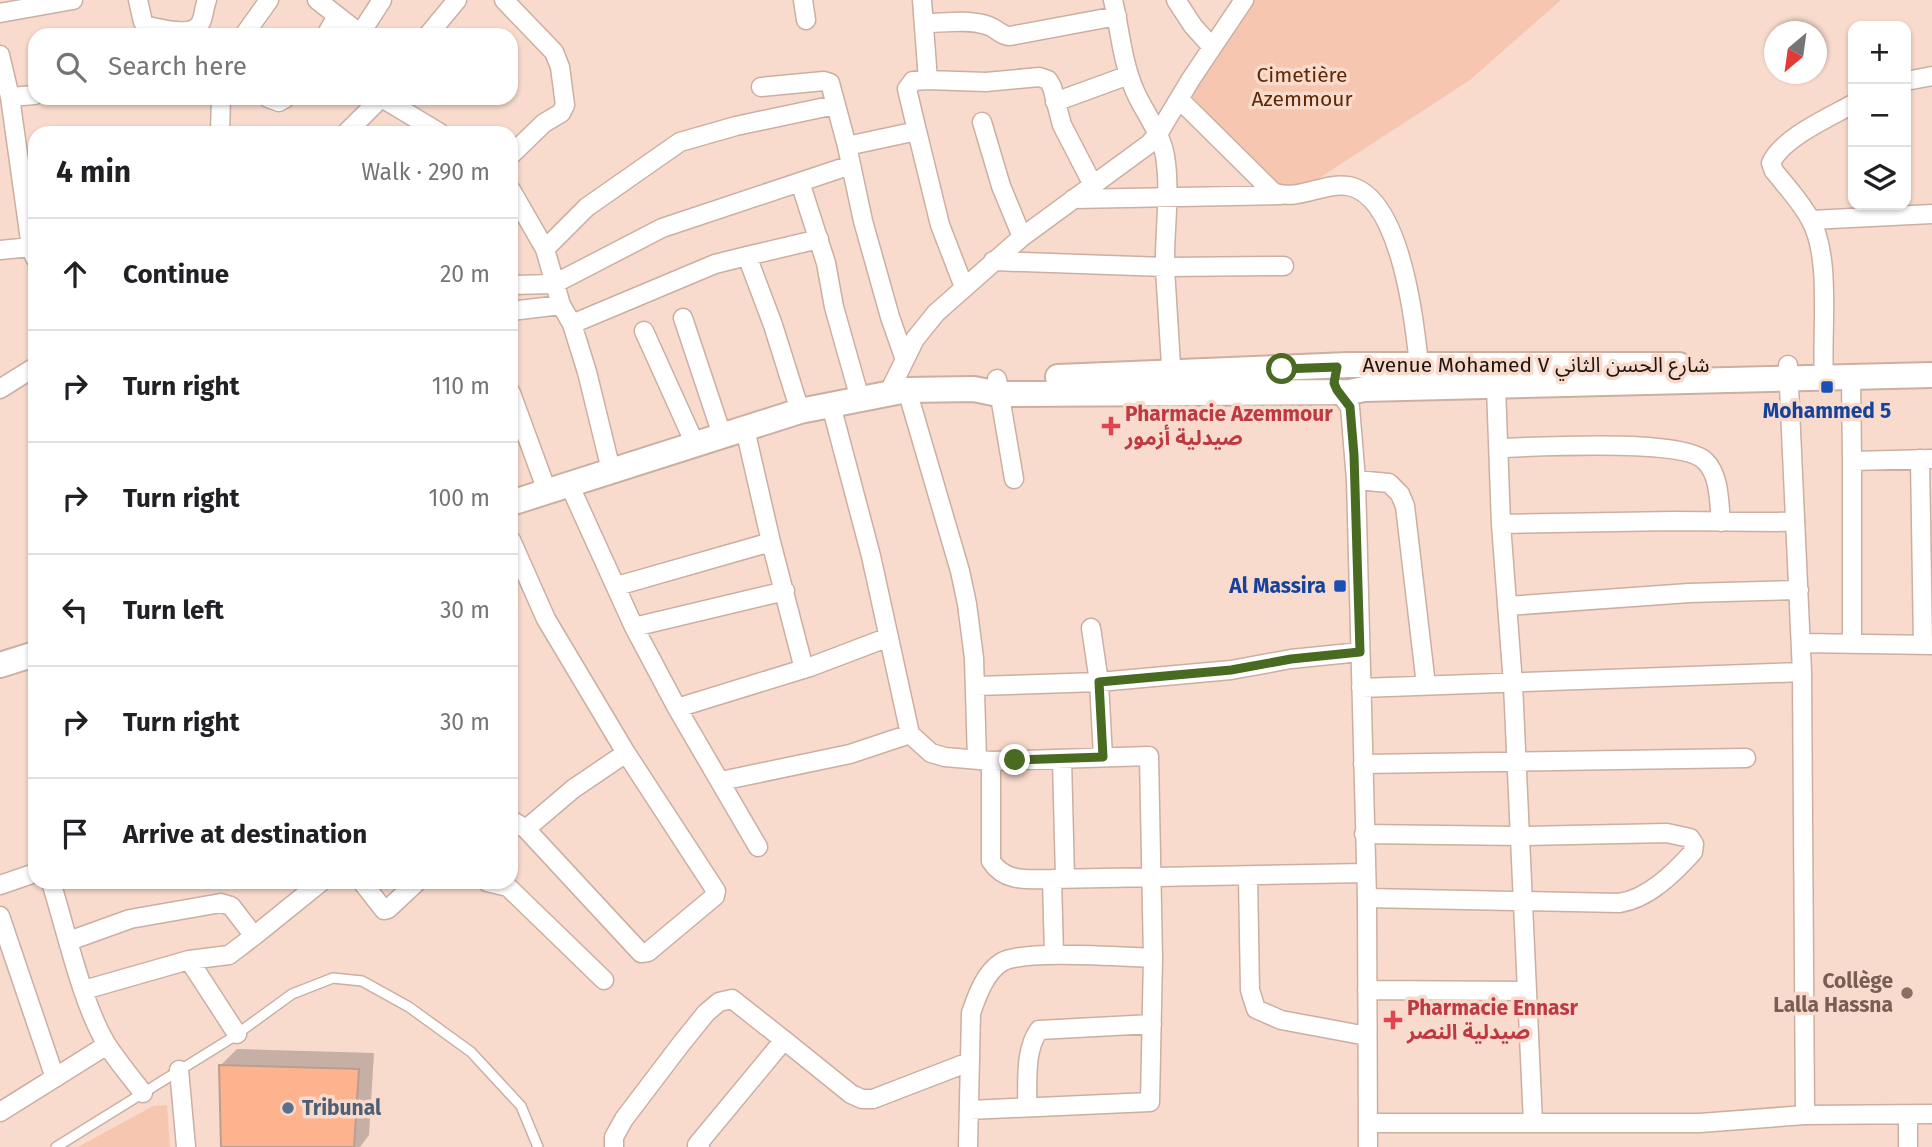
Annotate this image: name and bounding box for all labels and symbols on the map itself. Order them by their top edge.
north arrow [1764,21,1827,84]
park label: Cimetière Azemmour [1251,62,1353,112]
street label: Avenue Mohamed V شارع الحسن الثاني [1363,352,1710,381]
route start [1266,353,1297,384]
marker: Mohammed 5 [1819,379,1835,395]
place label: Mohammed 5 [1763,398,1891,424]
place label: Pharmacie Azemmour صيدلية أزمور [1124,401,1333,451]
marker: Pharmacie Azemmour صيدلية أزمور [1103,418,1119,434]
place label: Al Massira [1228,573,1326,599]
marker: Al Massira [1332,578,1348,594]
route end [999,744,1030,775]
place label: Collège Lalla Hassna [1773,968,1893,1018]
marker: Collège Lalla Hassna [1899,985,1915,1001]
place label: Pharmacie Ennasr صيدلية النصر [1406,995,1579,1045]
marker: Pharmacie Ennasr صيدلية النصر [1385,1012,1401,1028]
place label: Tribunal [302,1095,382,1121]
marker: Tribunal [280,1100,296,1116]

